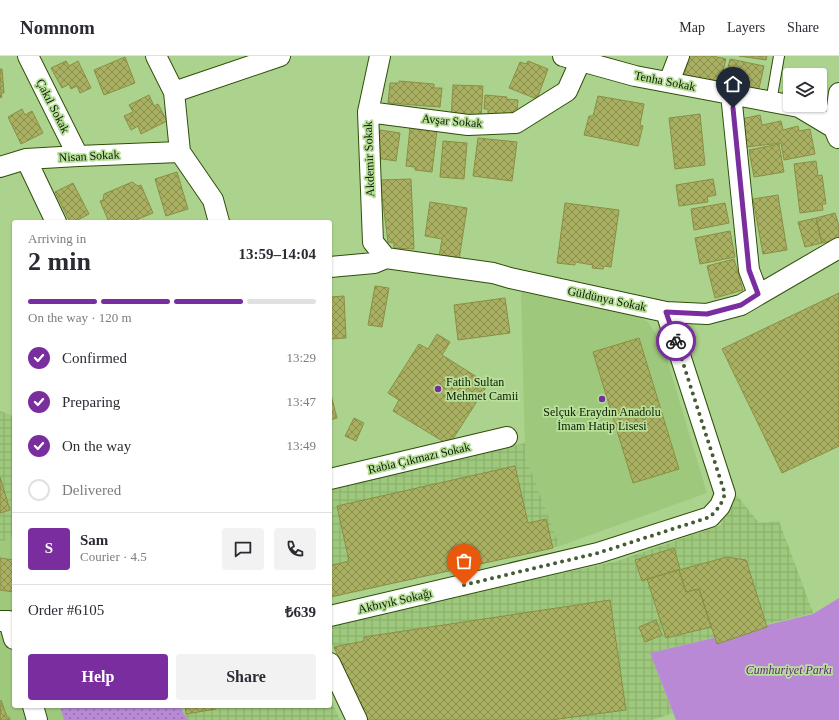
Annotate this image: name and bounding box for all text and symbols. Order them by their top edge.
text: Nomnom [20,17,95,38]
text: Map [679,20,705,35]
text: Layers [727,20,765,35]
text: Share [787,20,819,35]
pin [716,67,750,108]
street label: Tenha Sokak [633,68,697,94]
map controls [783,68,827,112]
button: layers [783,68,827,112]
icon: home [722,73,744,95]
street label: Çakıl Sokak [33,77,73,135]
street label: Avşar Sokak [421,111,483,131]
street label: Akdemir Sokak [361,121,377,197]
street label: Nisan Sokak [58,147,120,165]
text: Arriving in [28,231,86,246]
text: 13:59–14:04 [239,246,316,262]
text: 2 min [28,247,91,276]
street label: Güldünya Sokak [566,284,648,314]
text: On the way · 120 m [28,310,132,325]
courier [656,321,696,361]
icon: bike [665,330,687,352]
icon: check [28,347,50,369]
text: Confirmed [62,350,127,366]
text: 13:29 [286,350,316,365]
place label: Fatih Sultan Mehmet Camii [446,375,519,403]
marker: Fatih Sultan Mehmet Camii [433,384,443,394]
icon: check [28,391,50,413]
text: Preparing [62,394,120,410]
text: 13:47 [286,394,316,409]
marker: Selçuk Eraydın Anadolu İmam Hatip Lisesi [597,394,607,404]
place label: Selçuk Eraydın Anadolu İmam Hatip Lisesi [543,405,661,433]
icon: check [28,435,50,457]
text: On the way [62,438,131,454]
text: 13:49 [286,438,316,453]
street label: Rabia Çıkmazı Sokak [366,439,472,477]
text: Delivered [62,482,121,498]
button: chat [222,528,264,570]
button: phone [274,528,316,570]
text: Sam [80,532,108,548]
text: S [45,540,53,556]
pin [447,544,481,585]
text: Courier · 4.5 [80,549,147,564]
icon: bag [453,550,475,572]
street label: Akbıyık Sokağı [357,586,434,616]
text: Order #6105 [28,602,104,618]
text: ₺639 [285,604,316,620]
button: Help [28,654,168,700]
button: Share [176,654,316,700]
park label: Cumhuriyet Parkı [746,663,832,677]

